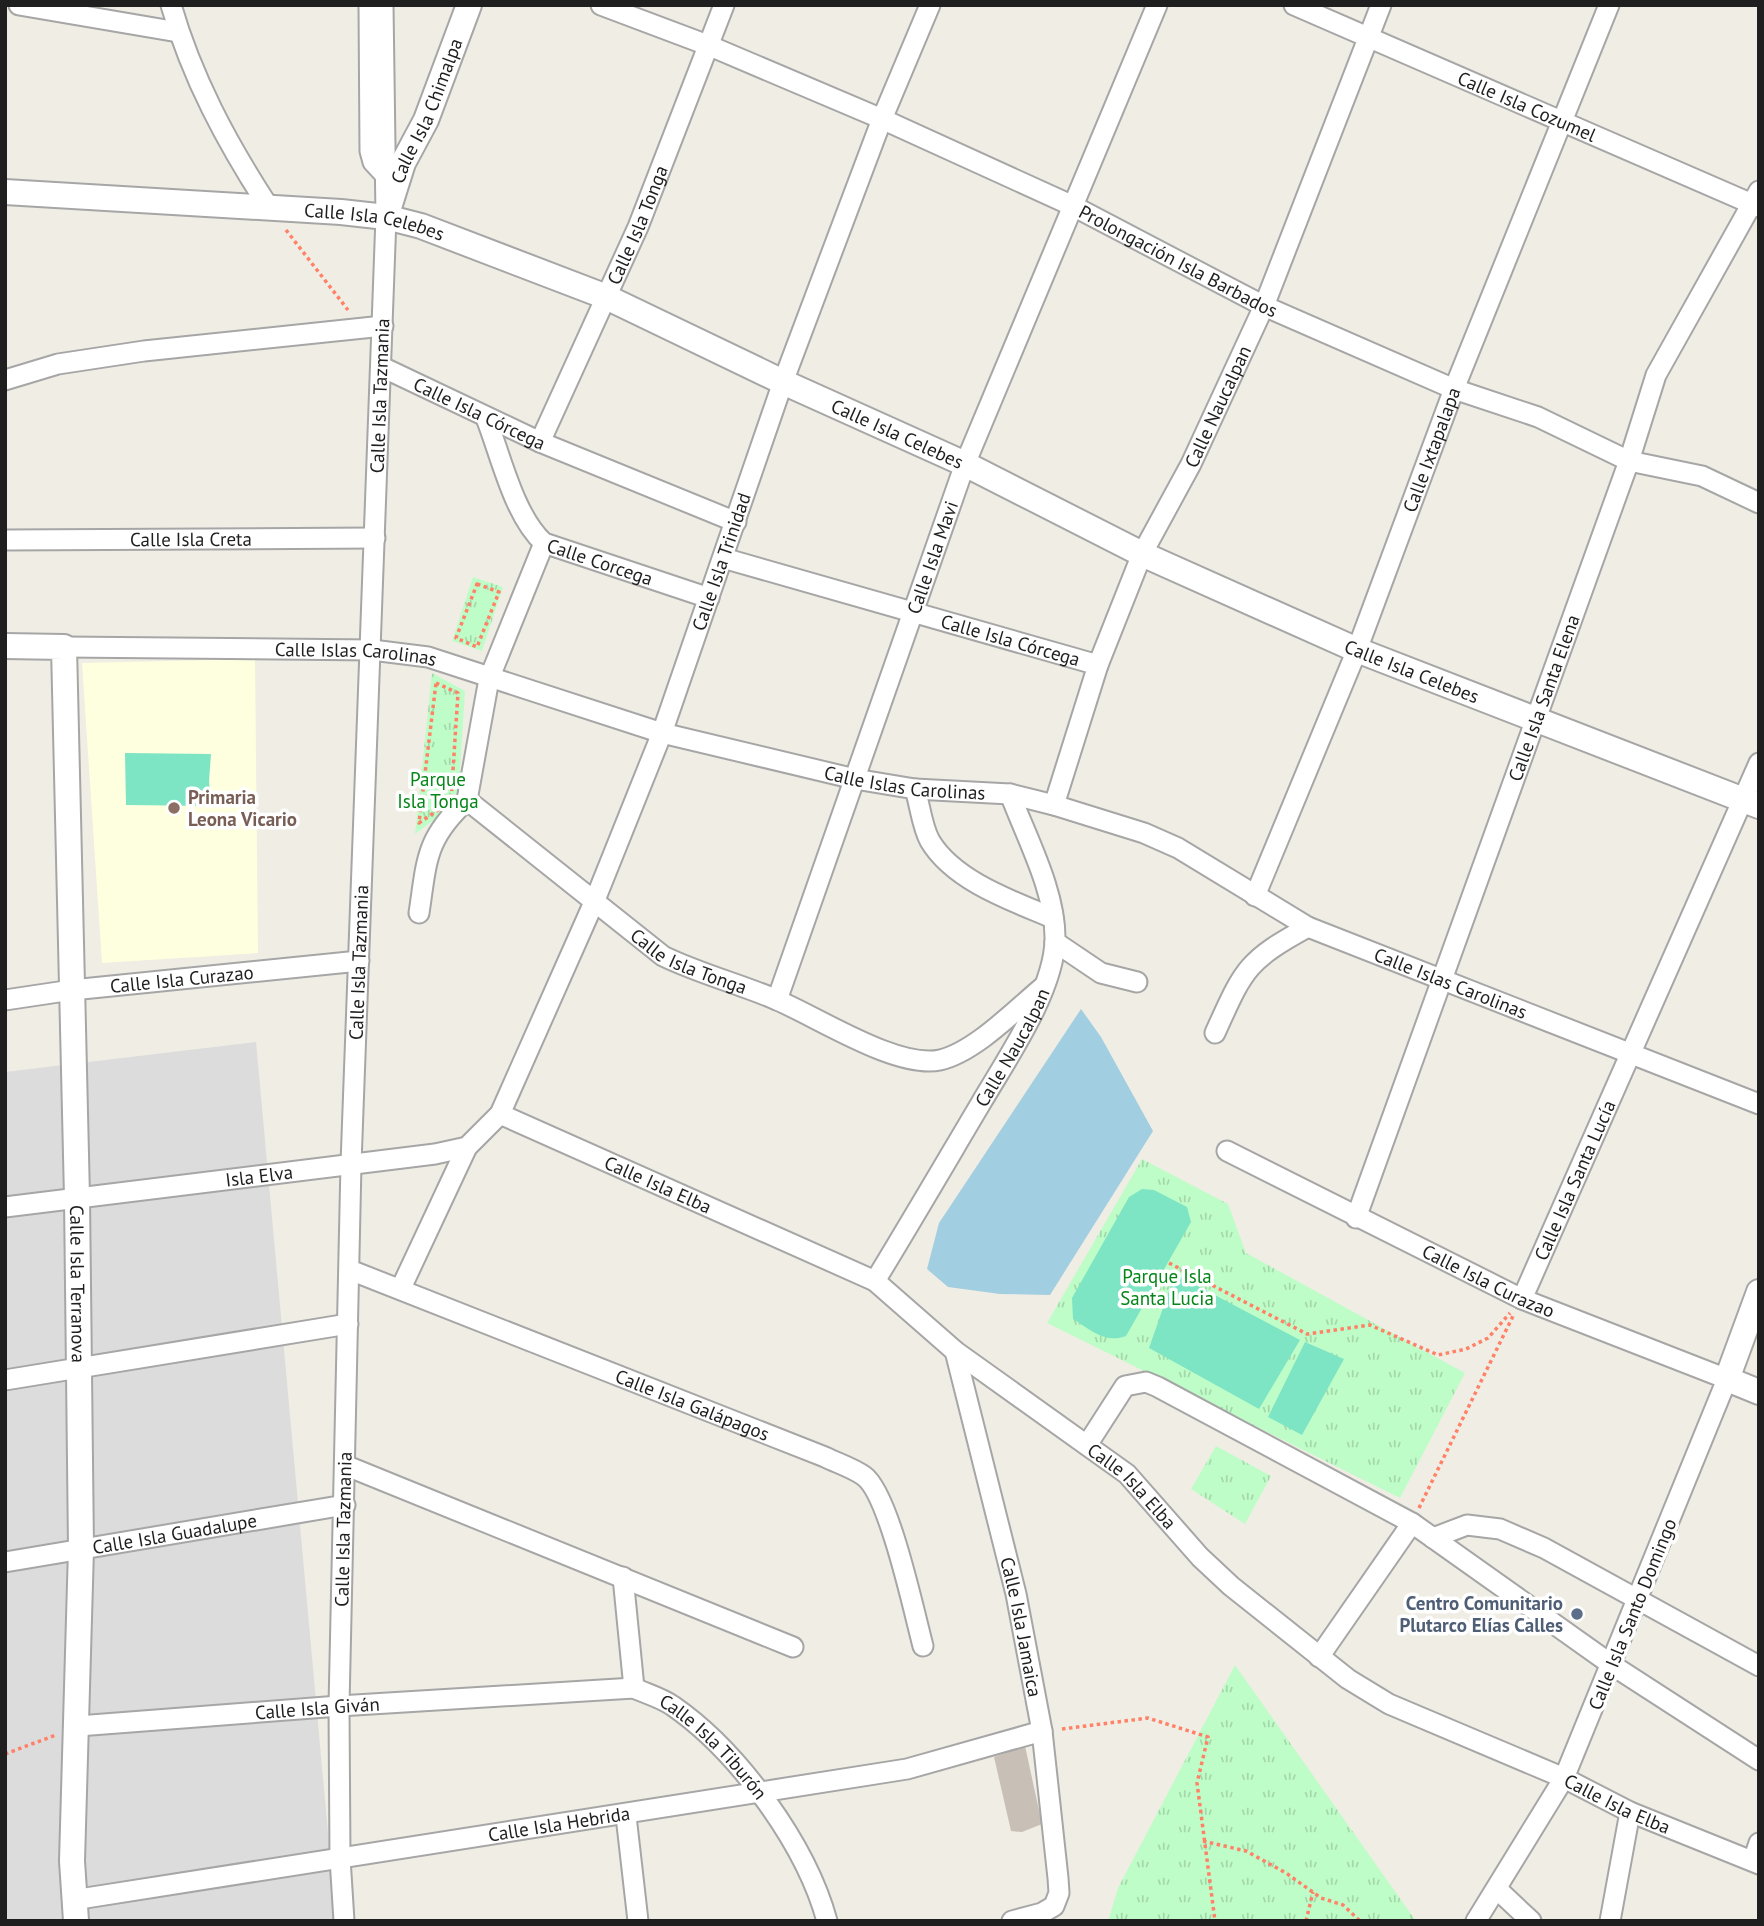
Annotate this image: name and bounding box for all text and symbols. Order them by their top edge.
street label: Calle Isla Chimalpa [385,35,468,186]
street label: Calle Isla Cozumel [1454,66,1600,147]
street label: Calle Isla Tonga [601,162,673,288]
street label: Calle Isla Celebes [304,198,448,246]
street label: Prolongación Isla Barbados [1075,199,1281,322]
street label: Calle Isla Tazmania [365,318,394,474]
street label: Calle Naucalpan [1179,342,1256,471]
street label: Calle Isla Córcega [410,372,549,455]
street label: Calle Ixtapalapa [1397,384,1466,515]
street label: Calle Isla Celebes [828,393,967,474]
street label: Calle Isla Trinidad [686,489,756,634]
street label: Calle Isla Mavi [901,498,963,617]
street label: Calle Isla Creta [130,527,252,551]
street label: Calle Corcega [544,533,656,590]
street label: Calle Isla Córcega [938,609,1083,671]
street label: Calle Isla Santa Elena [1503,611,1585,784]
street label: Calle Isla Celebes [1341,634,1483,708]
street label: Calle Islas Carolinas [275,637,440,671]
street label: Calle Islas Carolinas [822,760,986,805]
park label: Parque Isla Tonga [397,767,479,813]
place label: Primaria Leona Vicario [188,785,297,831]
marker: Primaria Leona Vicario [166,800,182,816]
street label: Calle Isla Tazmania [344,884,373,1040]
street label: Calle Isla Tonga [626,923,750,999]
street label: Calle Islas Carolinas [1371,942,1531,1024]
street label: Calle Isla Curazao [109,960,255,998]
street label: Calle Naucalpan [969,985,1055,1111]
street label: Calle Isla Santa Lucía [1529,1096,1621,1264]
street label: Calle Isla Elba [601,1150,715,1219]
street label: Isla Elva [224,1160,294,1192]
street label: Calle Isla Terranova [65,1205,91,1363]
street label: Calle Isla Curazao [1418,1239,1558,1323]
park label: Parque Isla Santa Lucia [1120,1264,1214,1310]
street label: Calle Isla Galápagos [612,1364,773,1446]
street label: Calle Isla Elba [1083,1438,1182,1534]
street label: Calle Isla Tazmania [329,1451,357,1607]
street label: Calle Isla Guadalupe [91,1508,259,1559]
street label: Calle Isla Santo Domingo [1583,1515,1681,1713]
street label: Calle Isla Jamaica [995,1554,1047,1699]
place label: Centro Comunitario Plutarco Elías Calles [1399,1591,1563,1637]
marker: Centro Comunitario Plutarco Elías Calles [1569,1606,1585,1622]
street label: Calle Isla Tiburón [656,1689,773,1804]
street label: Calle Isla Giván [254,1692,380,1724]
street label: Calle Isla Elba [1560,1768,1674,1839]
street label: Calle Isla Hebrida [486,1801,632,1847]

